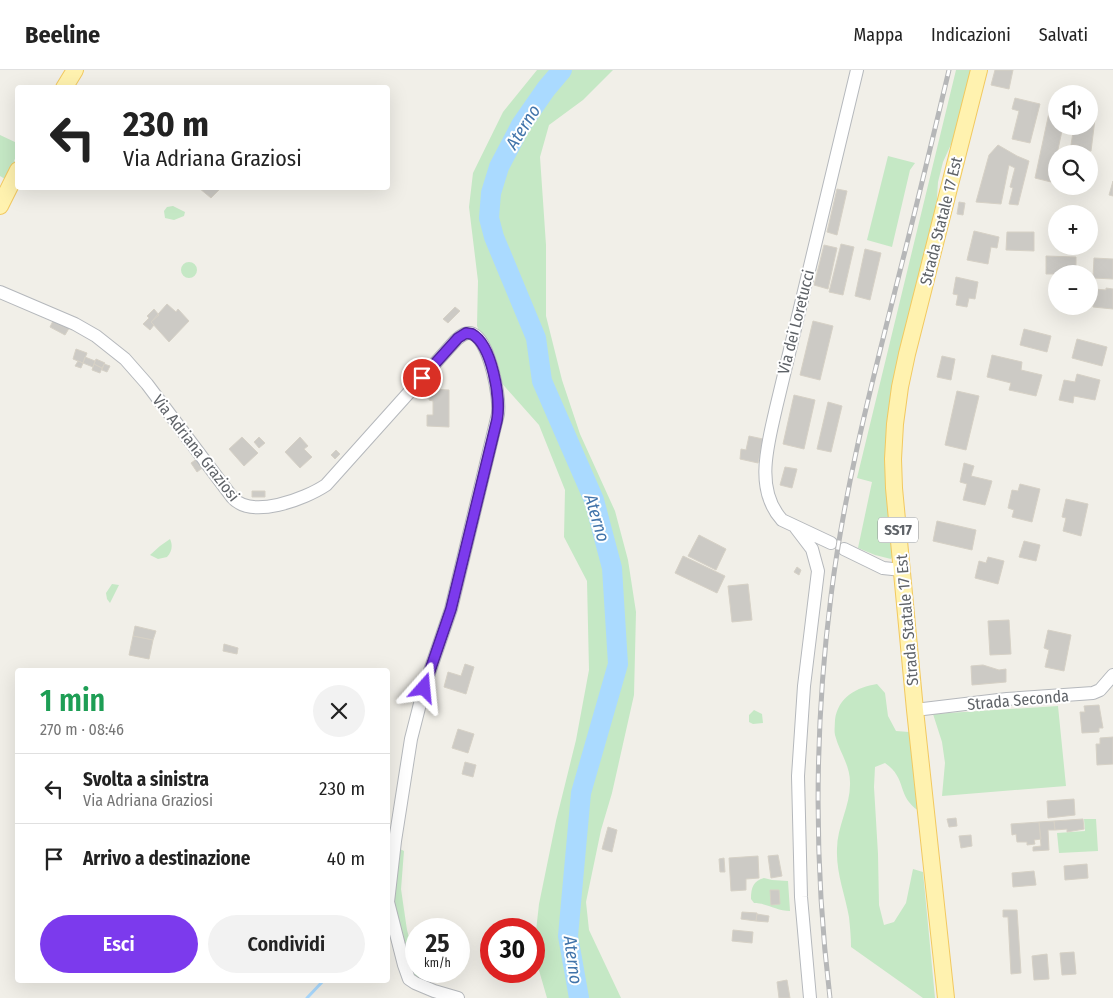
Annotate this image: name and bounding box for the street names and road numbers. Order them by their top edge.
street label: Strada Statale 17 Est [916,154,966,287]
street label: Via dei Loretucci [774,268,818,376]
street label: Via Adriana Graziosi [149,391,243,505]
road number: SS17 [878,518,918,542]
street label: Strada Statale 17 Est [892,553,922,686]
street label: Strada Seconda [966,686,1070,714]

